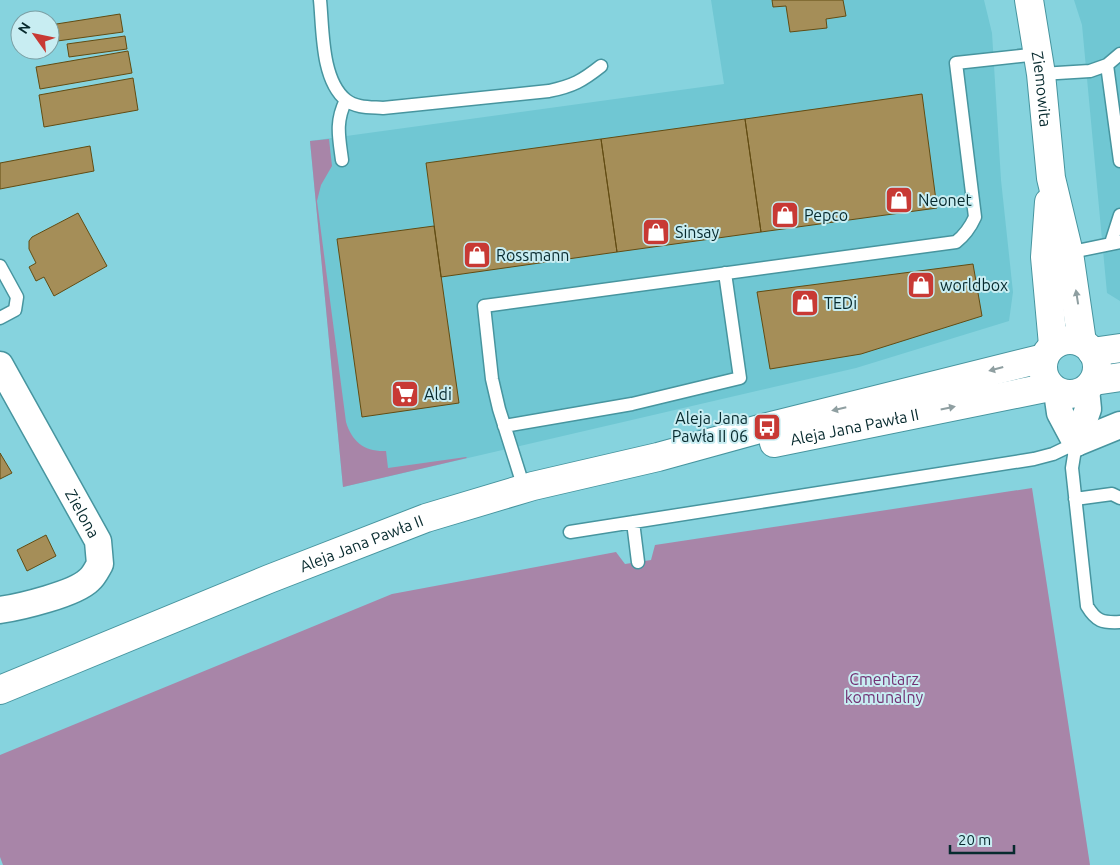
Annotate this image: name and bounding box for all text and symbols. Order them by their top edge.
north arrow [10,10,60,60]
text: N [15,19,34,37]
street label: Ziemowita [1028,50,1055,128]
shop icon: Neonet [884,185,914,215]
place label: Neonet [918,191,973,209]
shop icon: Pepco [770,200,800,230]
place label: Pepco [804,206,848,224]
shop icon: Sinsay [641,217,671,247]
place label: Sinsay [675,223,720,241]
shop icon: Rossmann [462,240,492,270]
place label: Rossmann [496,246,570,264]
shop icon: worldbox [906,270,936,300]
place label: worldbox [940,276,1008,294]
shop icon: TEDi [790,288,820,318]
one-way arrow [1072,289,1080,305]
place label: TEDi [824,294,857,312]
one-way arrow [989,365,1004,373]
supermarket icon: Aldi [390,379,420,409]
place label: Aldi [424,385,452,403]
one-way arrow [940,404,956,412]
street label: Aleja Jana Pawła II [788,405,920,449]
one-way arrow [831,405,846,413]
place label: Aleja Jana Pawła II 06 [672,409,748,445]
bus stop icon: Aleja Jana Pawła II 06 [752,412,782,442]
street label: Zielona [62,486,103,541]
street label: Aleja Jana Pawła II [297,511,426,575]
park label: Cmentarz komunalny [845,670,923,706]
scale bar [950,822,1014,854]
text: 20 m [958,831,991,848]

